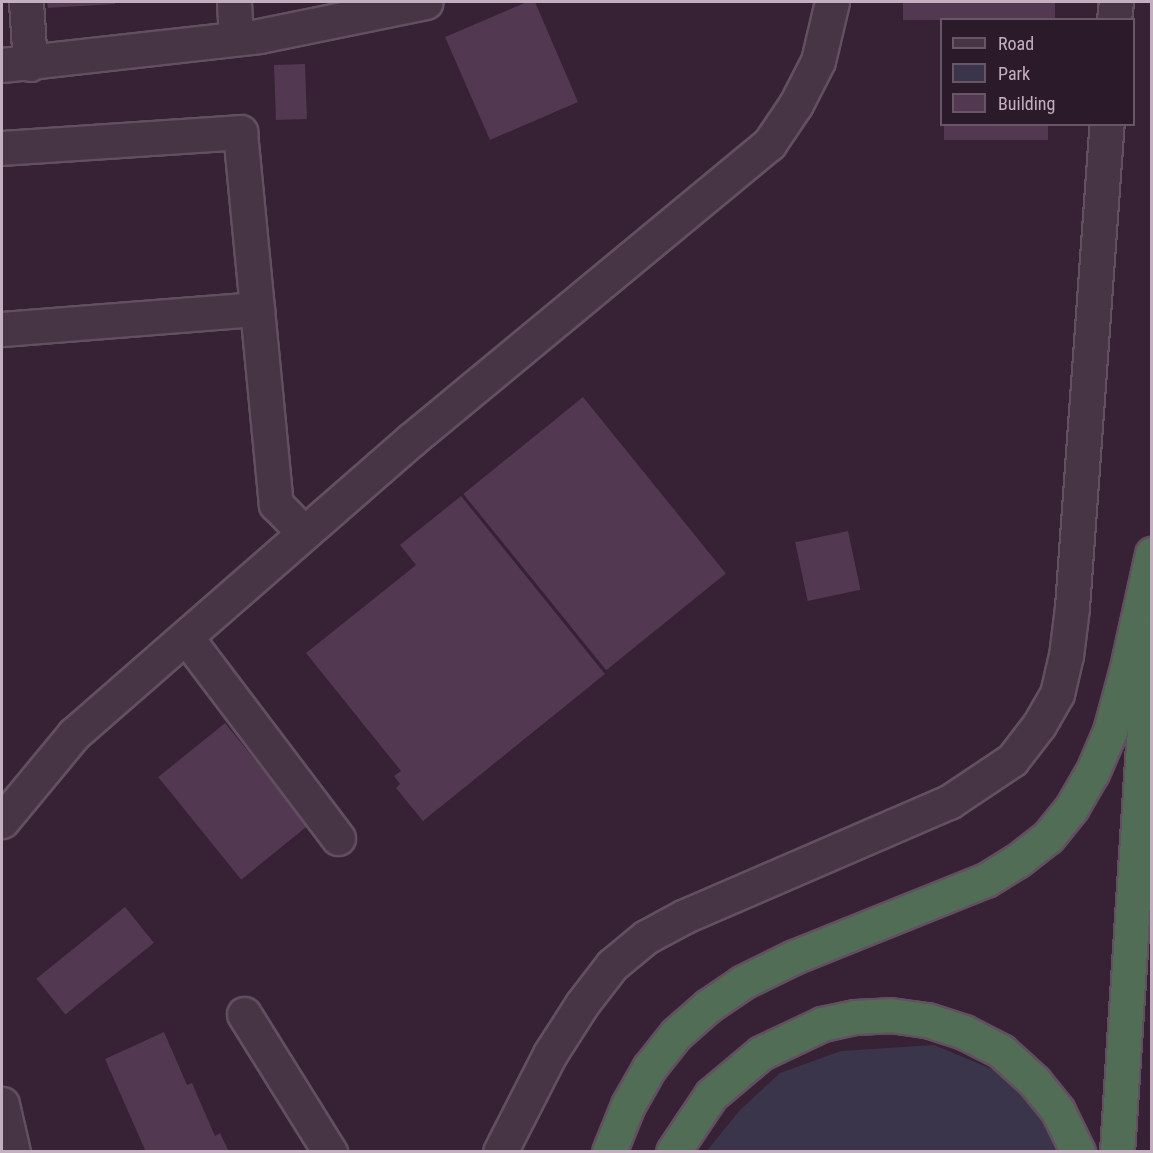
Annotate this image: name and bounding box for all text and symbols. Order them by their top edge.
legend [940,18,1135,126]
text: Road [998,33,1034,54]
text: Park [998,63,1030,84]
text: Building [998,93,1055,114]

